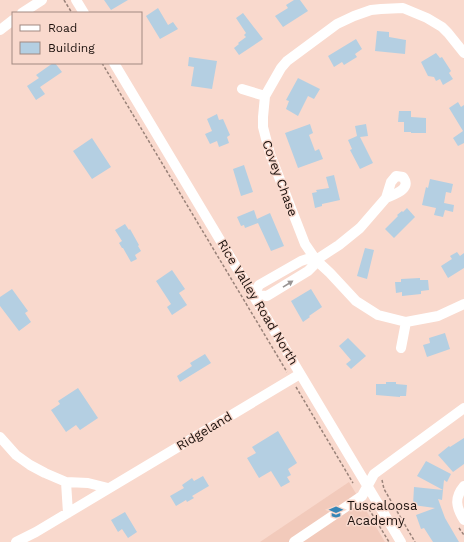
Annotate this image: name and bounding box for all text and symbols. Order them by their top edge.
legend [12,12,142,64]
text: Road [48,21,77,35]
text: Building [48,41,95,55]
street label: Covey Chase [259,138,301,218]
street label: Rice Valley Road North [215,237,301,367]
one-way arrow [282,280,294,287]
street label: Ridgeland [174,409,234,453]
place label: Tuscaloosa Academy [347,498,418,528]
school or university icon: Tuscaloosa Academy [328,504,344,520]

